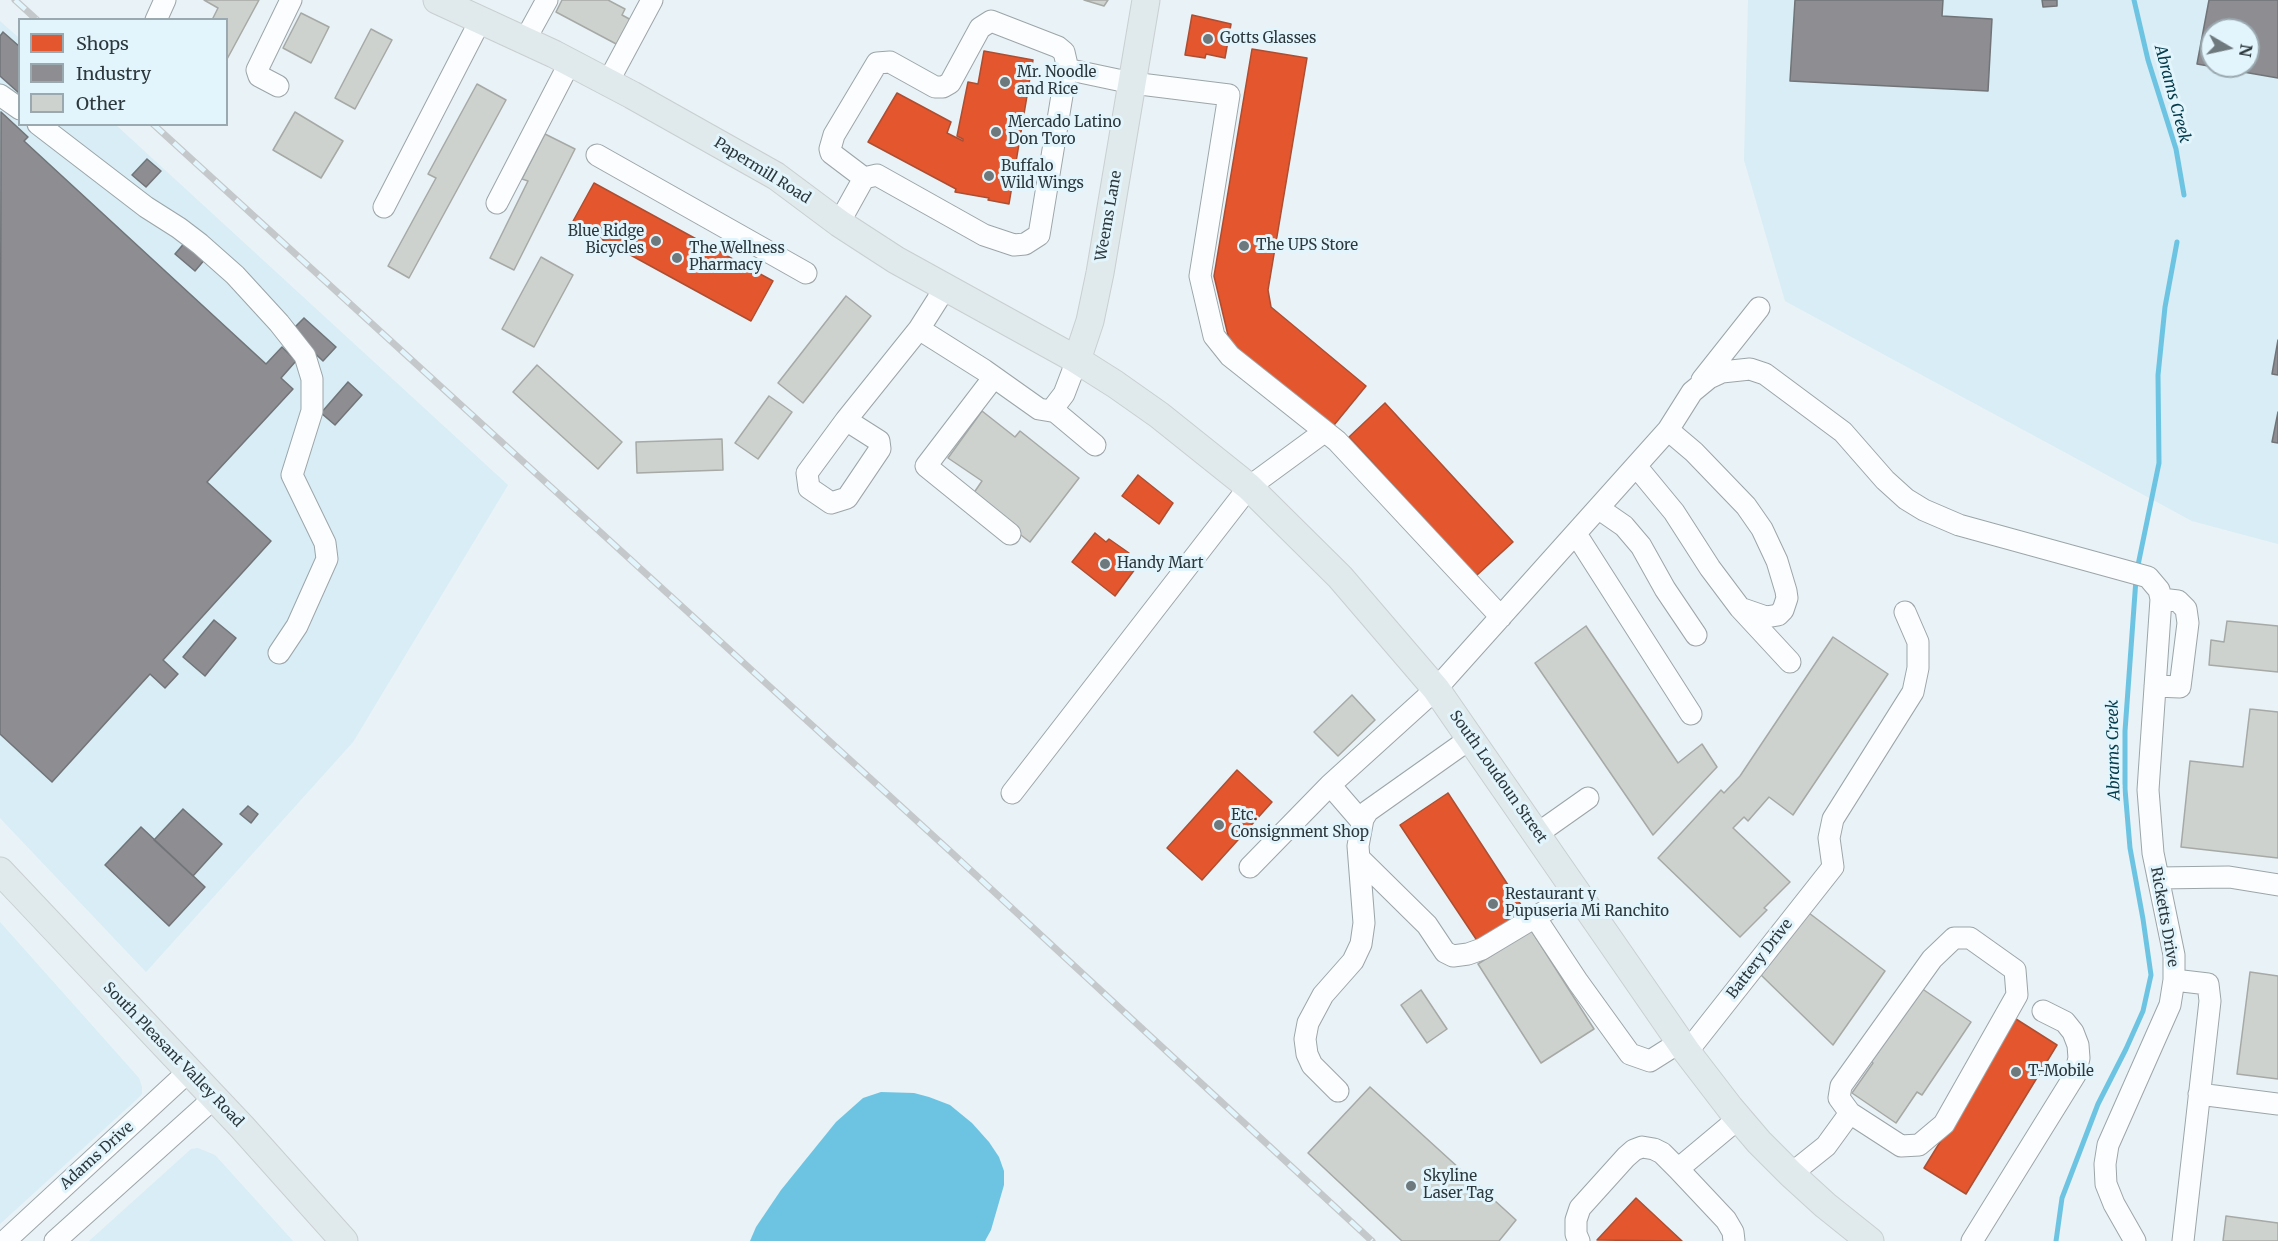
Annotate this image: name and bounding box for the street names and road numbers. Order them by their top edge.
street label: Papermill Road [710,134,814,208]
street label: Weems Lane [1092,169,1126,263]
street label: South Loudoun Street [1445,707,1551,847]
street label: Ricketts Drive [2146,866,2182,968]
street label: Battery Drive [1723,916,1797,1002]
street label: South Pleasant Valley Road [99,979,247,1131]
street label: Adams Drive [57,1118,137,1194]

